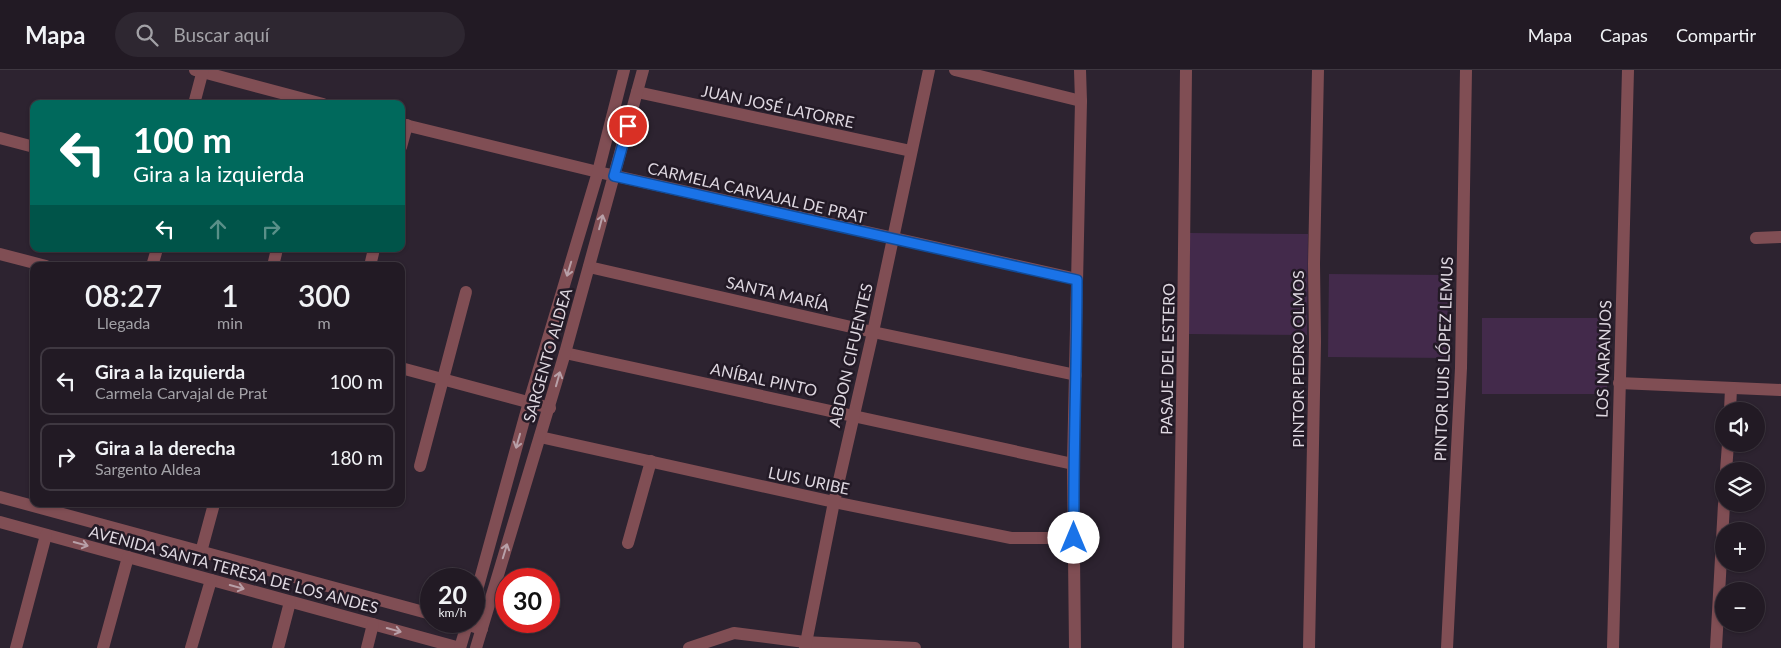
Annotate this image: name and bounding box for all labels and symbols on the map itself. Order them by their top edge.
street label: JUAN JOSÉ LATORRE [700,81,856,131]
pin [607,105,649,147]
street label: CARMELA CARVAJAL DE PRAT [646,158,869,227]
one-way arrow [597,215,607,231]
street label: PINTOR LUIS LÓPEZ LEMUS [1430,256,1456,462]
one-way arrow [564,260,574,276]
street label: PINTOR PEDRO OLMOS [1288,270,1307,448]
street label: SANTA MARÍA [725,272,832,314]
street label: ABDON CIFUENTES [824,281,876,429]
street label: PASAJE DEL ESTERO [1156,283,1178,435]
street label: SARGENTO ALDEA [519,285,575,424]
street label: LOS NARANJOS [1591,300,1615,418]
street label: ANÍBAL PINTO [709,358,819,400]
one-way arrow [553,371,563,387]
one-way arrow [513,433,523,449]
street label: LUIS URIBE [767,462,851,498]
position arrow [1047,511,1099,563]
street label: AVENIDA SANTA TERESA DE LOS ANDES [87,521,381,617]
one-way arrow [72,540,88,550]
one-way arrow [501,543,511,559]
speed limit sign: 30 [495,568,560,633]
one-way arrow [229,583,245,592]
one-way arrow [386,626,402,635]

